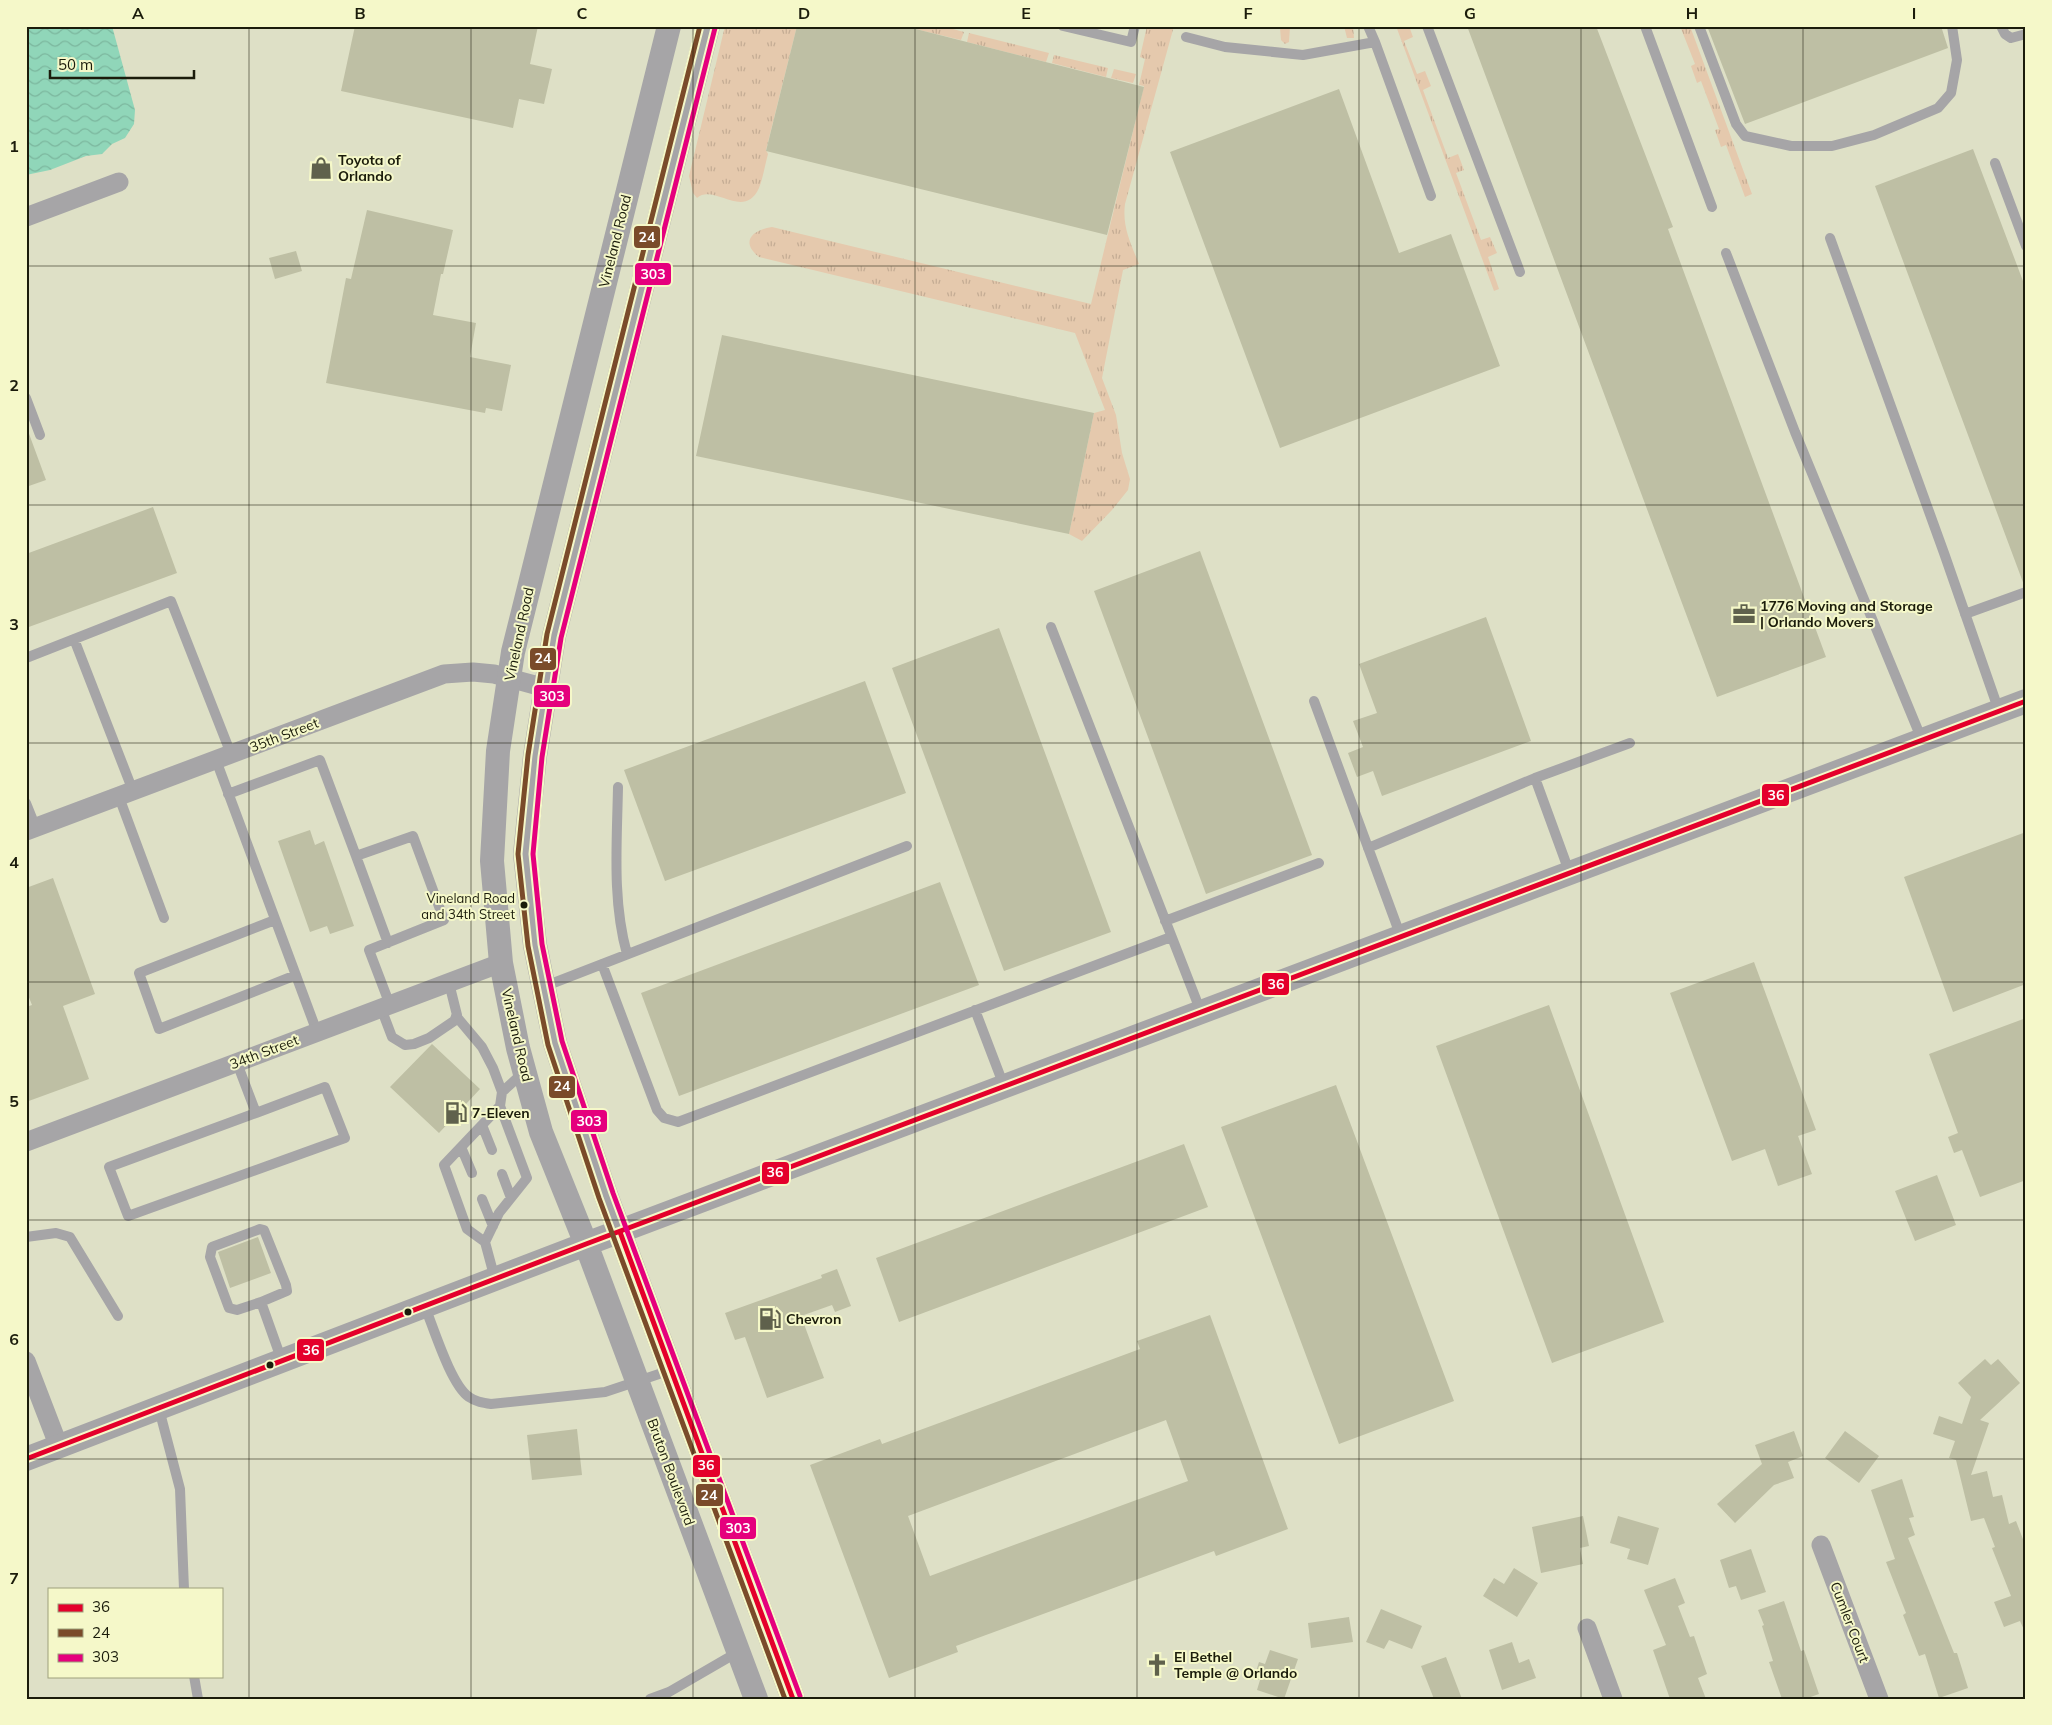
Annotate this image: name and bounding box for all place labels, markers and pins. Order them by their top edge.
place label: Toyota of Orlando [338,151,401,185]
shop icon: Toyota of Orlando [308,155,334,181]
place label: 1776 Moving and Storage | Orlando Movers [1760,597,1933,631]
office icon: 1776 Moving and Storage | Orlando Movers [1731,601,1757,627]
place label: Vineland Road and 34th Street [421,890,515,922]
marker: Vineland Road and 34th Street [519,900,529,910]
fuel station icon: 7-Eleven [443,1100,469,1126]
place label: 7-Eleven [472,1104,530,1122]
fuel station icon: Chevron [757,1306,783,1332]
unlabelled marker [403,1307,413,1317]
place label: Chevron [786,1310,841,1328]
unlabelled marker [265,1360,275,1370]
place label: El Bethel Temple @ Orlando [1174,1648,1297,1682]
church icon: El Bethel Temple @ Orlando [1144,1652,1170,1678]

